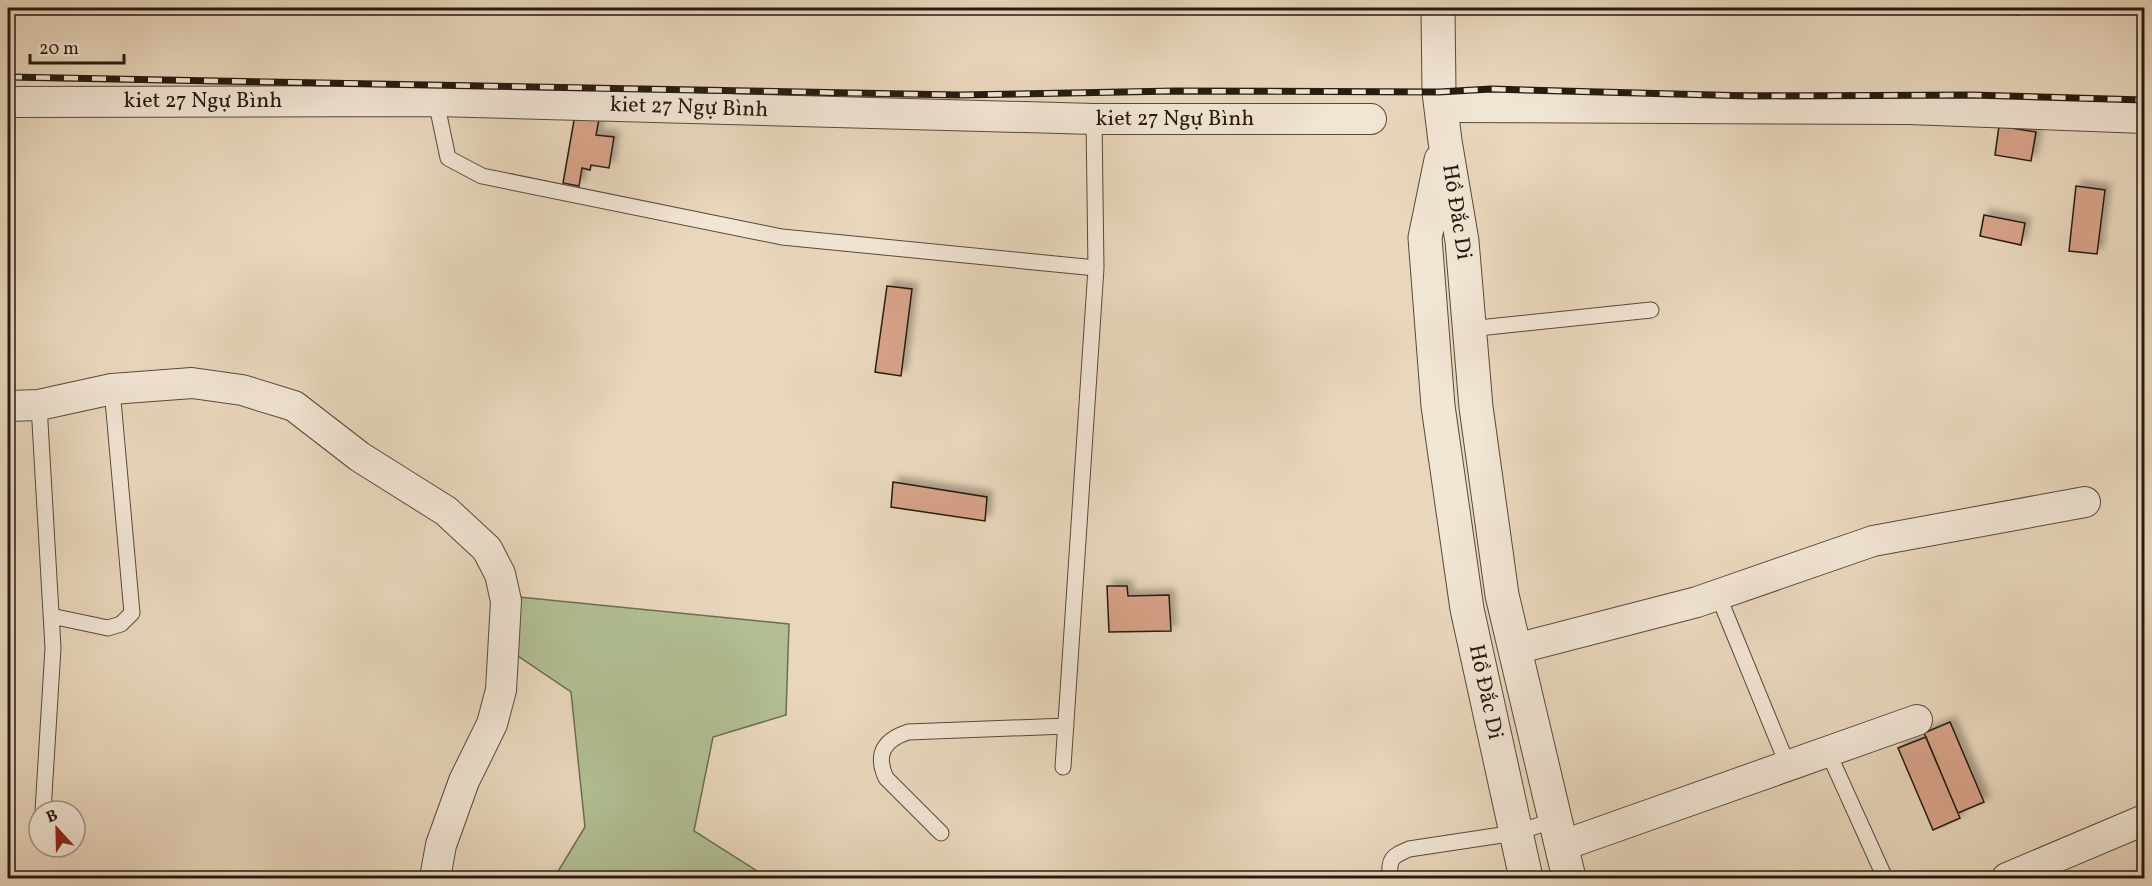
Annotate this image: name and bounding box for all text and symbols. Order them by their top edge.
scale bar [30,27,124,65]
text: 20 m [39,37,79,62]
street label: kiet 27 Ngự Bình [124,86,282,117]
street label: kiet 27 Ngự Bình [609,90,769,126]
street label: kiet 27 Ngự Bình [1096,104,1254,135]
street label: Hồ Đắc Di [1433,162,1479,262]
street label: Hồ Đắc Di [1460,642,1510,742]
north arrow [27,799,87,859]
text: B [43,805,61,829]

